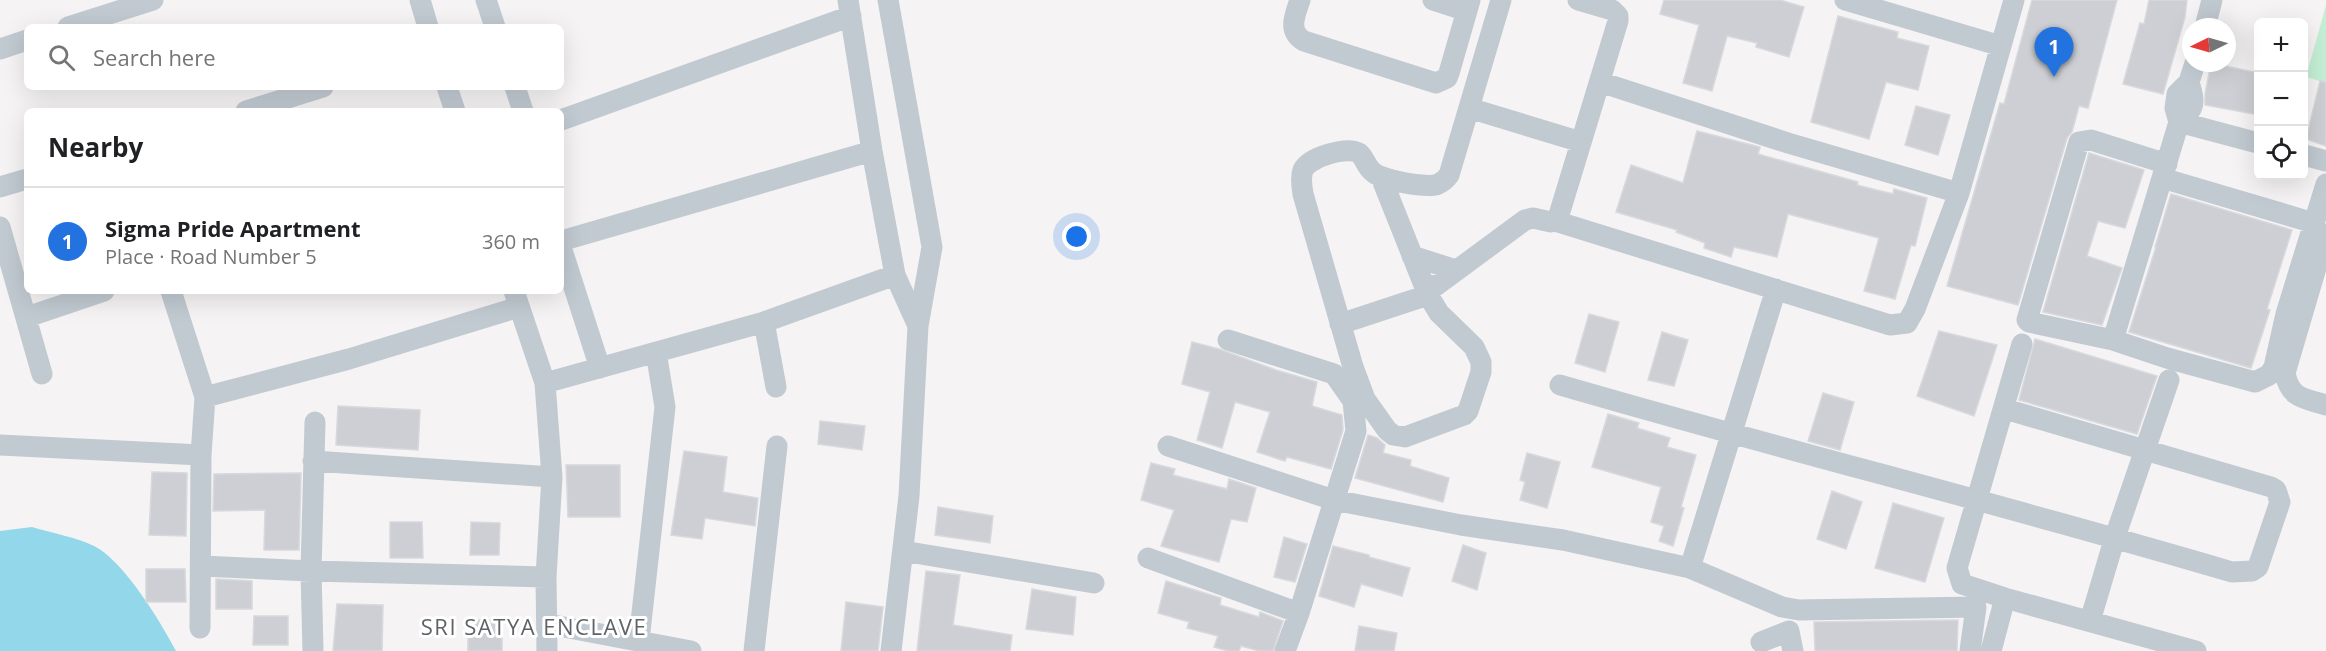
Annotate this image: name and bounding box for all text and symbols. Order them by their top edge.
north arrow [2182,18,2236,72]
map controls [2254,18,2308,180]
button: + [2254,18,2308,72]
search box [24,24,564,90]
pin: 1 [2034,28,2074,77]
icon: search [45,41,78,74]
text: Search here [93,42,216,72]
button: − [2254,72,2308,126]
button: locate [2254,126,2308,180]
text: Nearby [48,129,143,165]
text: Sigma Pride Apartment [105,213,361,243]
your location [1062,222,1091,251]
text: 1 [62,228,73,255]
text: 360 m [482,228,540,255]
text: Place · Road Number 5 [105,243,317,270]
district label: SRI SATYA ENCLAVE [421,611,647,641]

